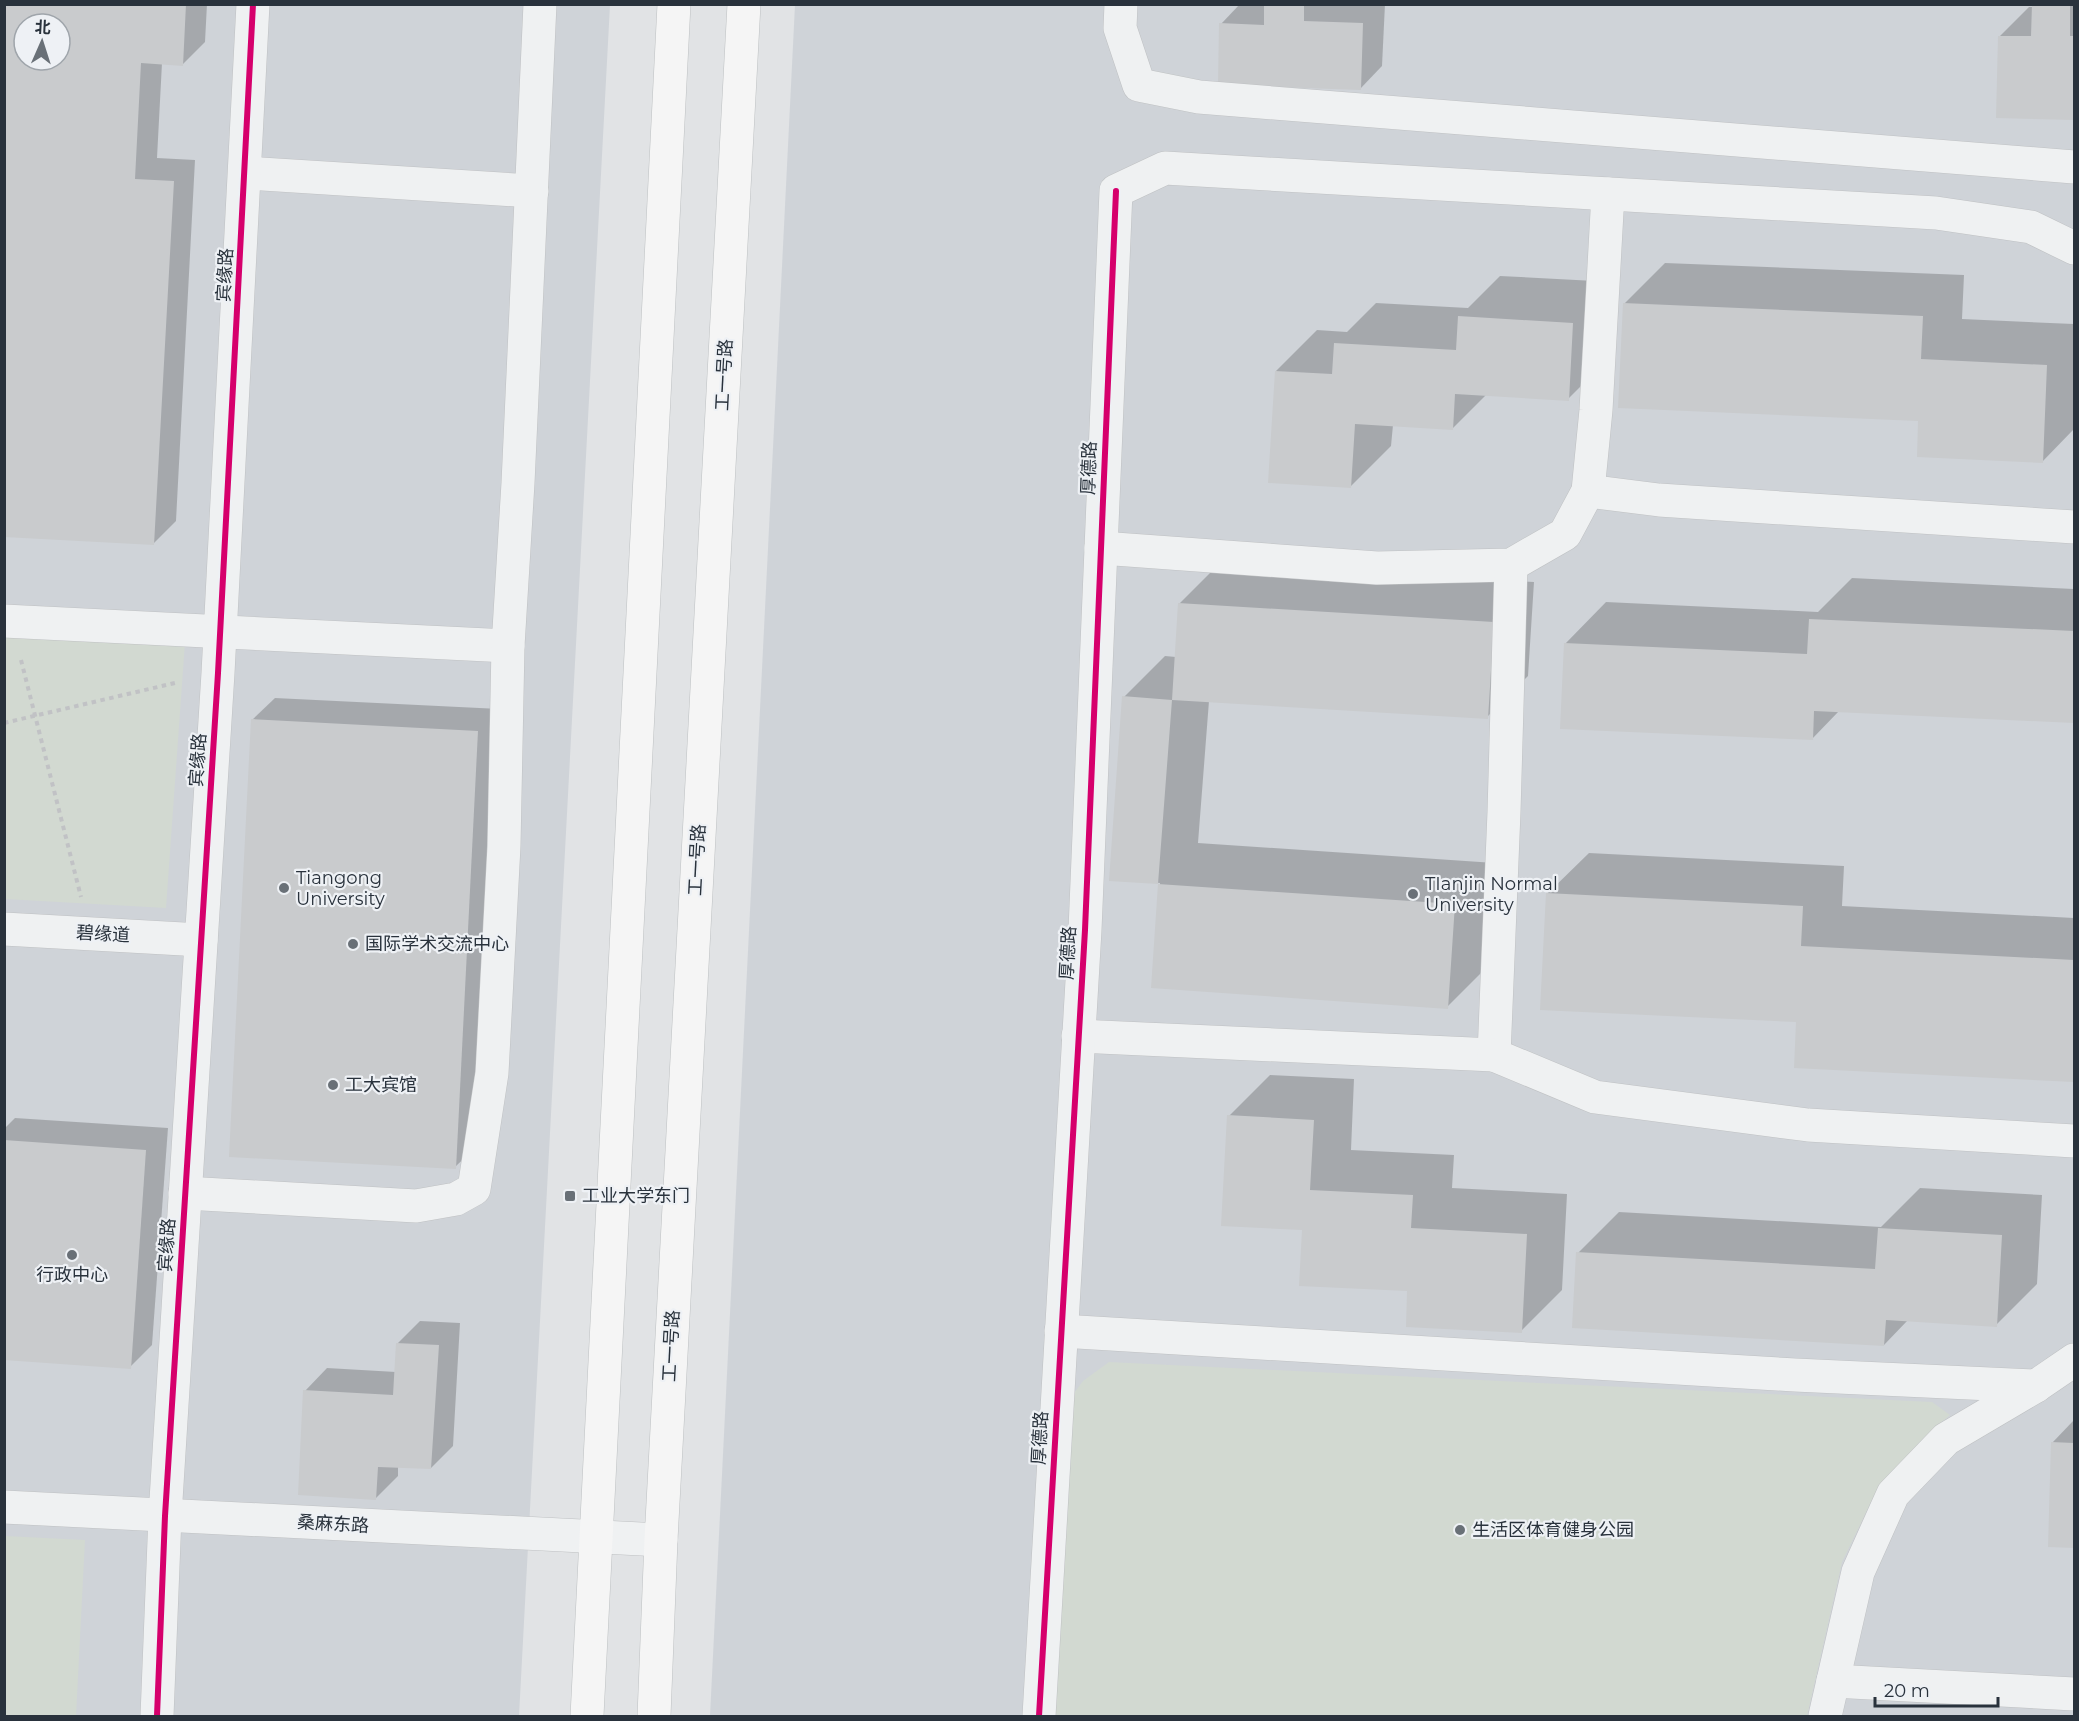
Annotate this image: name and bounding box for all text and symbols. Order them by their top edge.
north arrow [12,12,72,72]
text: 北 [34,18,51,37]
street label: 宾缘路 [213,247,237,303]
street label: 工一号路 [711,338,737,412]
street label: 厚德路 [1077,441,1101,495]
street label: 宾缘路 [185,732,211,788]
street label: 工一号路 [684,823,710,897]
place label: Tiangong University [296,867,385,910]
place label: TIanjin Normal University [1425,873,1558,916]
marker: Tiangong University [277,881,291,895]
marker: TIanjin Normal University [1406,887,1420,901]
street label: 碧缘道 [75,922,131,946]
street label: 厚德路 [1056,925,1080,981]
place label: 国际学术交流中心 [365,933,509,955]
marker: 国际学术交流中心 [346,937,360,951]
place label: 工大宾馆 [345,1074,417,1096]
marker: 工大宾馆 [326,1078,340,1092]
place label: 工业大学东门 [582,1185,690,1207]
marker: 工业大学东门 [563,1189,577,1203]
street label: 宾缘路 [154,1217,180,1273]
marker: 行政中心 [65,1248,79,1262]
place label: 行政中心 [36,1264,108,1286]
street label: 工一号路 [658,1309,684,1383]
street label: 厚德路 [1028,1410,1052,1466]
street label: 桑麻东路 [296,1511,370,1537]
place label: 生活区体育健身公园 [1472,1519,1634,1541]
marker: 生活区体育健身公园 [1453,1523,1467,1537]
scale bar [1875,1670,1998,1708]
text: 20 m [1884,1680,1930,1702]

